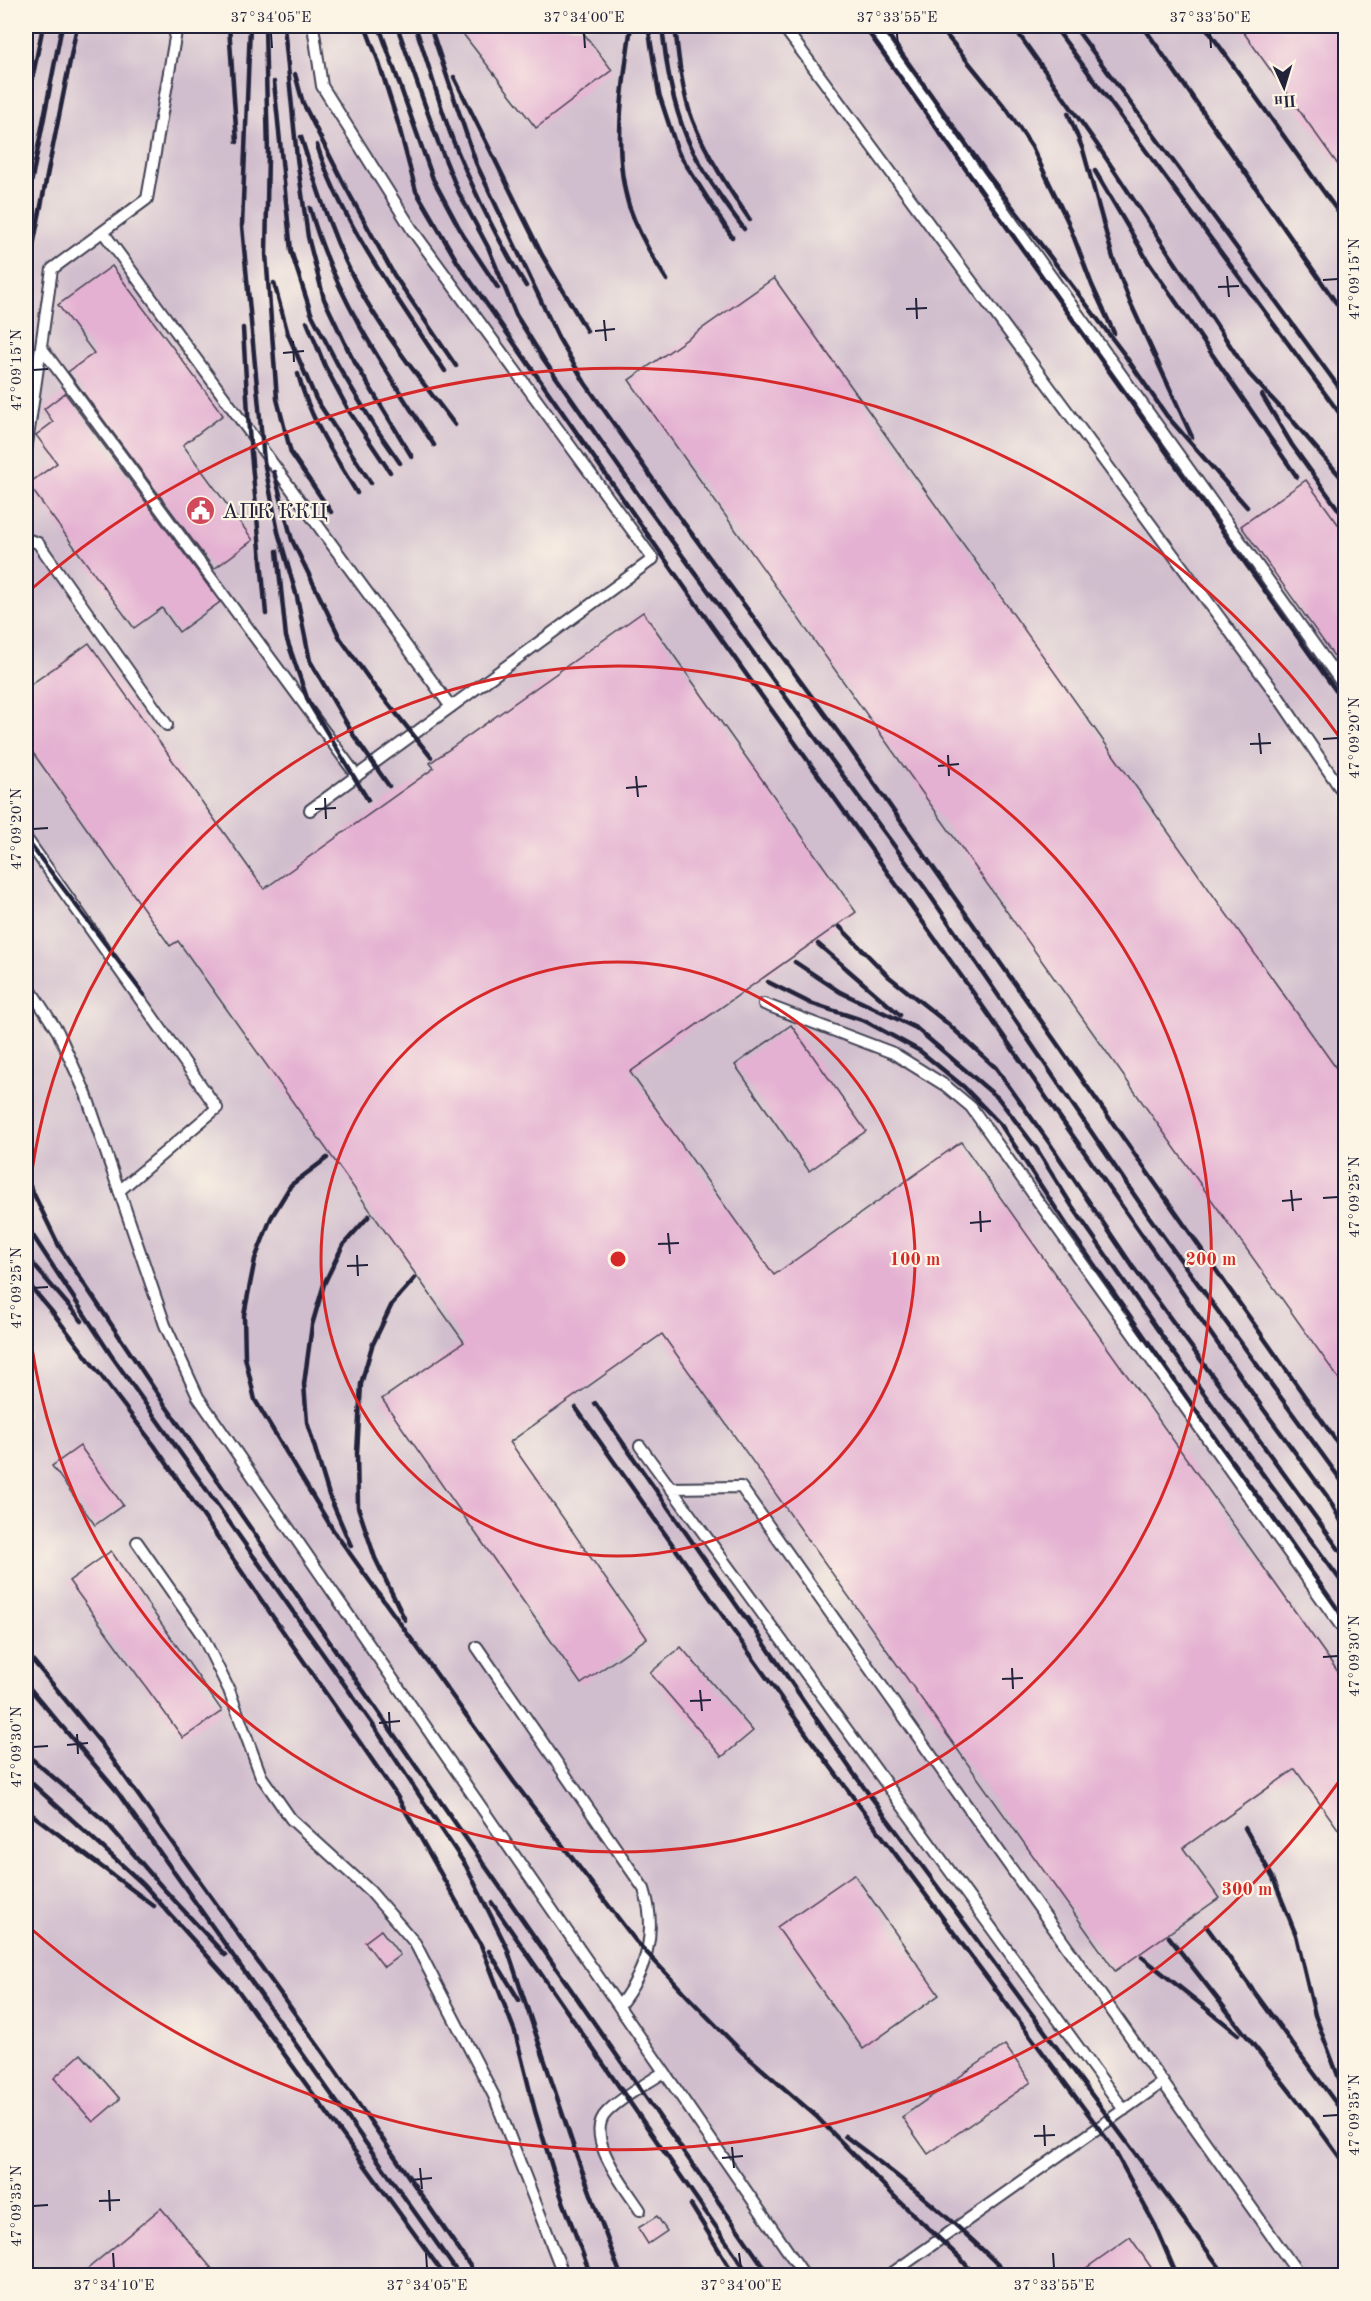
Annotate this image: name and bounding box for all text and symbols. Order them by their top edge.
text: 37°34'05"E [231,11,311,26]
text: 37°34'00"E [544,11,624,26]
text: 37°33'55"E [857,11,937,26]
text: 37°33'50"E [1170,11,1250,26]
north arrow [1254,57,1314,117]
text: Пн [1273,91,1296,109]
text: 47°09'15"N [1348,238,1363,320]
text: 47°09'15"N [10,329,25,411]
public building icon: АПК ККЦ [185,494,217,526]
place label: АПК ККЦ [222,501,328,523]
text: 47°09'20"N [1348,697,1363,779]
text: 47°09'20"N [10,788,25,870]
text: 47°09'25"N [1348,1156,1363,1238]
text: 47°09'25"N [10,1247,25,1329]
centre of rings [608,1249,628,1269]
text: 100 m [890,1251,940,1269]
text: 200 m [1186,1251,1236,1269]
text: 47°09'30"N [1348,1615,1363,1697]
text: 47°09'30"N [10,1706,25,1788]
text: 300 m [1222,1881,1272,1899]
text: 47°09'35"N [1348,2074,1363,2156]
text: 47°09'35"N [10,2165,25,2247]
text: 37°34'10"E [74,2279,154,2294]
text: 37°34'05"E [387,2279,467,2294]
text: 37°34'00"E [701,2279,781,2294]
text: 37°33'55"E [1014,2279,1094,2294]

